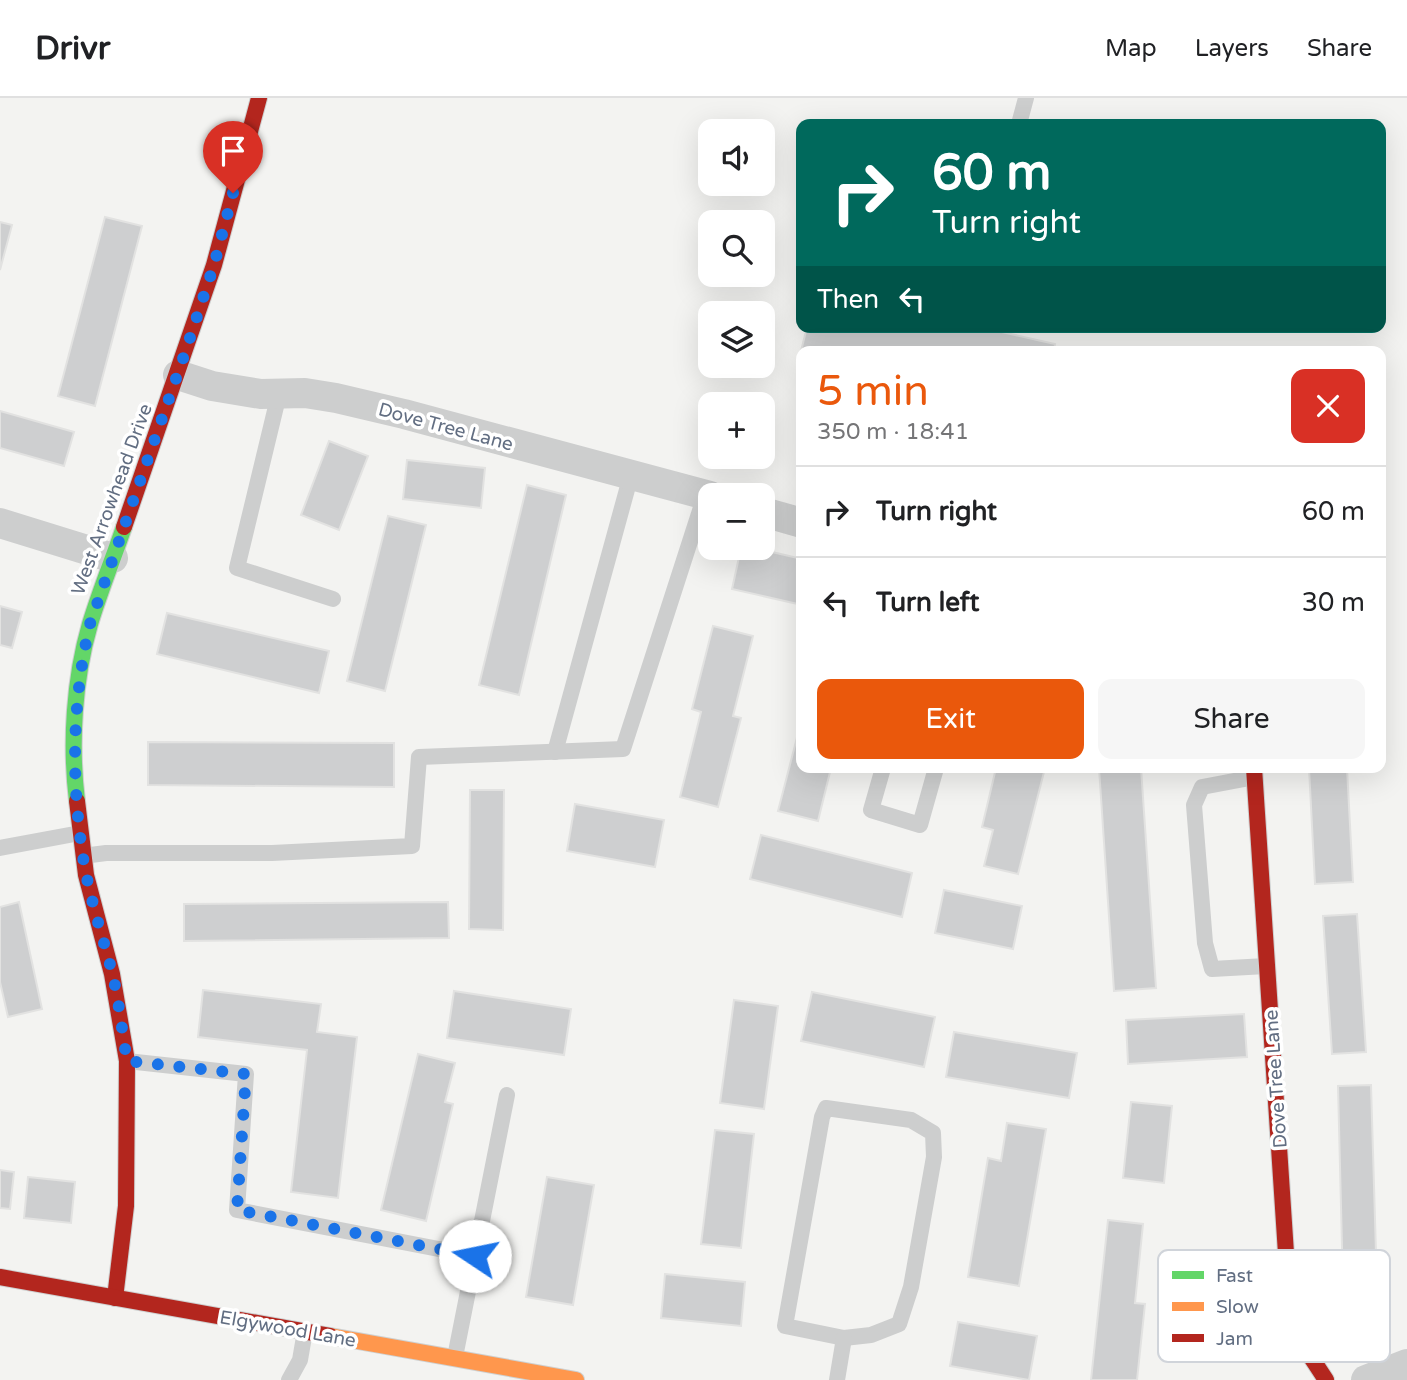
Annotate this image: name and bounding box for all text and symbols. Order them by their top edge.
text: Drivr [35,29,110,68]
text: Map [1105,34,1157,63]
text: Layers [1195,34,1269,63]
text: Share [1307,34,1372,63]
map controls [698,119,775,560]
button: sound [698,119,775,196]
pin [203,121,263,193]
icon: arrive [214,132,252,170]
text: 60 m [932,144,1051,203]
icon: right [817,147,908,238]
text: Turn right [932,204,1081,242]
button: search [698,210,775,287]
icon: left [893,280,931,318]
text: Then [817,284,879,315]
button: layers [698,301,775,378]
text: 5 min [817,366,929,417]
button: close [1291,369,1365,443]
button: + [698,392,775,469]
street label: Dove Tree Lane [376,398,516,456]
street label: West Arrowhead Drive [67,401,157,598]
text: 350 m · 18:41 [817,418,969,446]
button: − [698,483,775,560]
icon: right [817,493,855,531]
text: Turn right [876,496,997,527]
text: 60 m [1302,496,1365,527]
icon: left [817,584,855,622]
text: Turn left [876,587,979,618]
text: 30 m [1302,587,1365,618]
button: Exit [817,679,1084,759]
button: Share [1098,679,1365,759]
street label: Dove Tree Lane [1260,1009,1292,1149]
position arrow [438,1219,512,1293]
legend [1158,1250,1390,1362]
text: Fast [1216,1265,1253,1287]
text: Slow [1216,1296,1259,1318]
street label: Elgywood Lane [218,1306,358,1352]
text: Jam [1216,1328,1253,1350]

